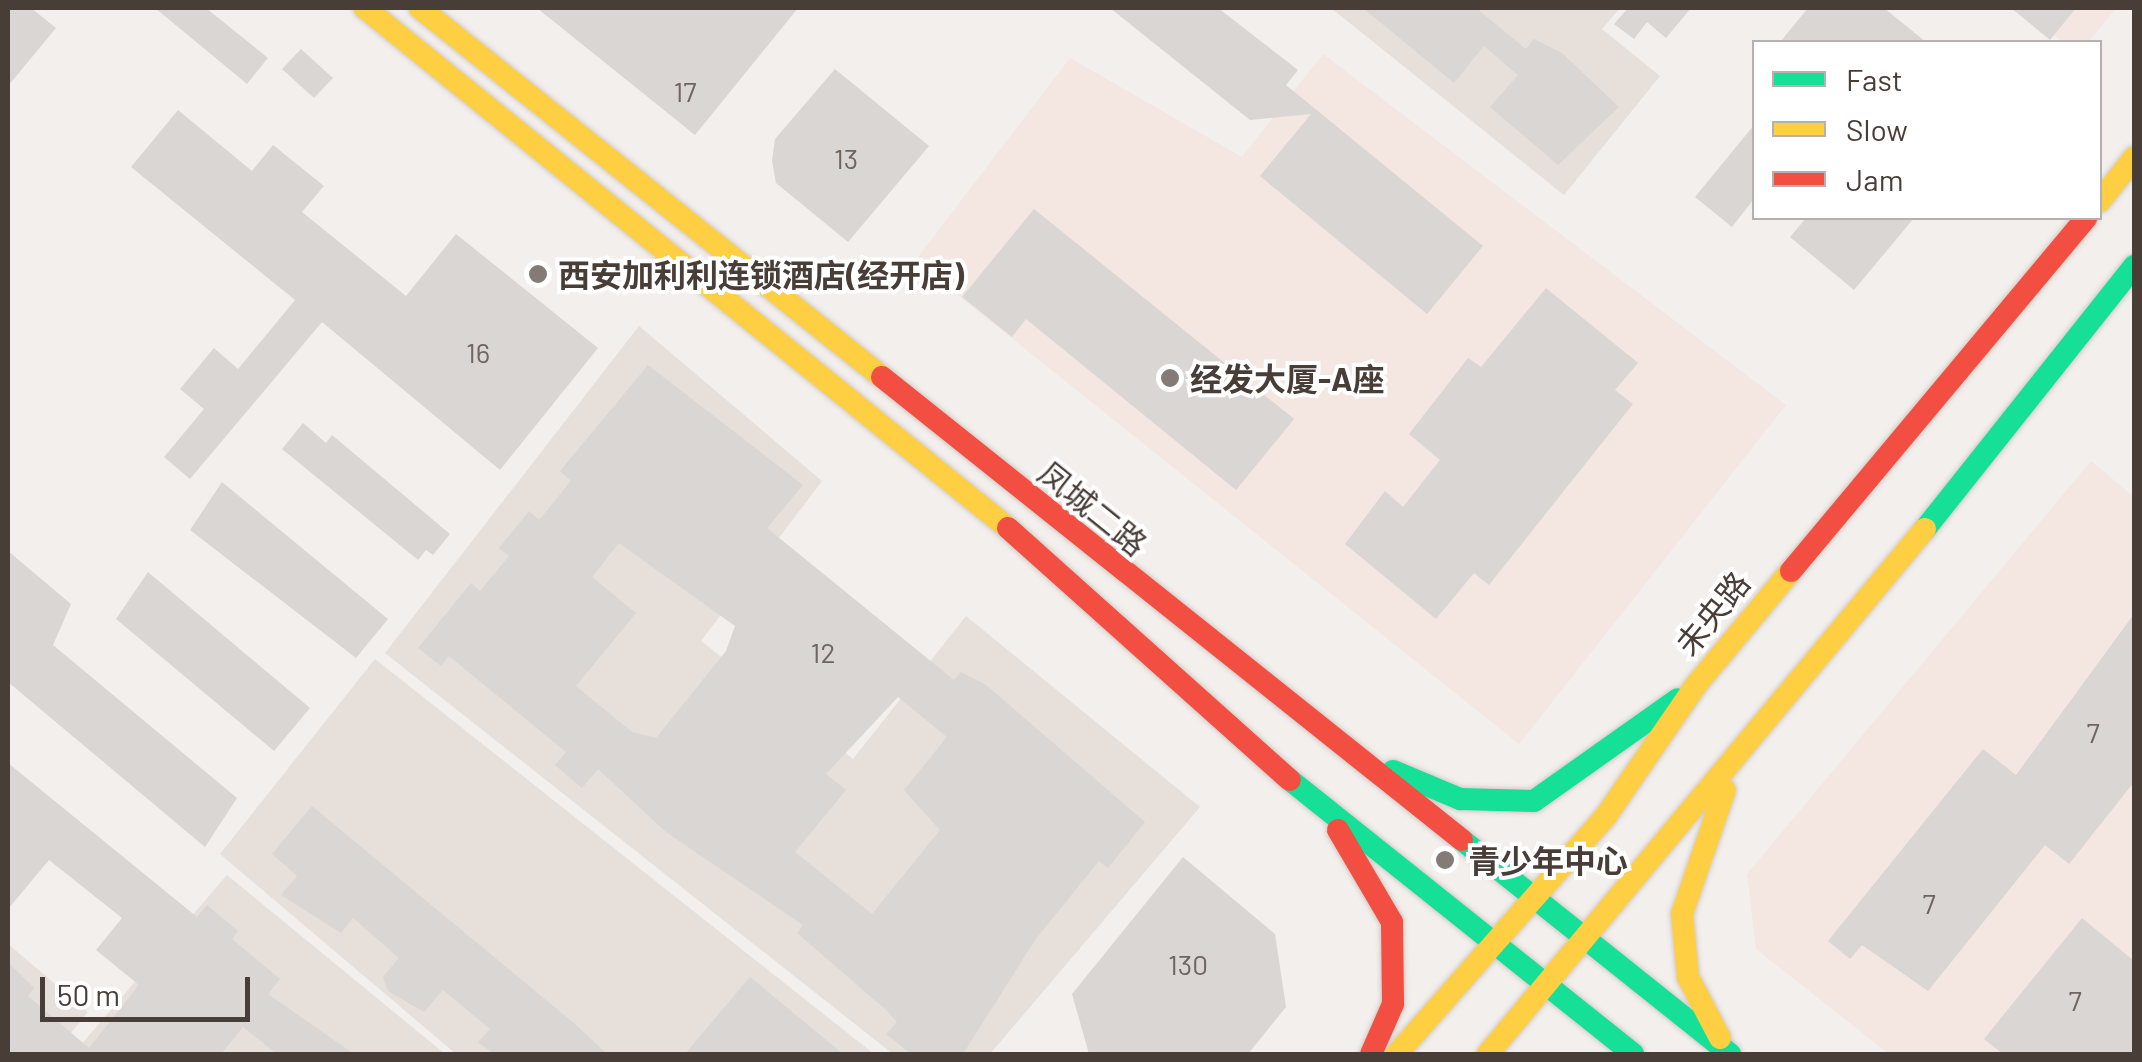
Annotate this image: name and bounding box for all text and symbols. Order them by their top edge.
legend [1752,40,2102,220]
text: Fast [1846,61,1903,97]
house number: 17 [673,74,697,108]
text: Slow [1846,111,1908,147]
house number: 13 [834,141,858,175]
text: Jam [1846,161,1903,197]
place label: 西安加利利连锁酒店(经开店) [558,255,964,293]
marker: 西安加利利连锁酒店(经开店) [527,263,549,285]
house number: 16 [466,335,490,369]
place label: 经发大厦-A座 [1190,359,1385,397]
marker: 经发大厦-A座 [1159,367,1181,389]
street label: 凤城二路 [1031,453,1155,563]
street label: 未央路 [1667,564,1757,662]
house number: 12 [811,635,835,669]
house number: 7 [2086,715,2100,749]
place label: 青少年中心 [1468,841,1628,879]
marker: 青少年中心 [1432,847,1458,873]
house number: 7 [1922,886,1936,920]
house number: 130 [1168,947,1208,981]
scale bar [45,957,255,1019]
text: 50 m [57,976,120,1012]
house number: 7 [2068,983,2082,1017]

